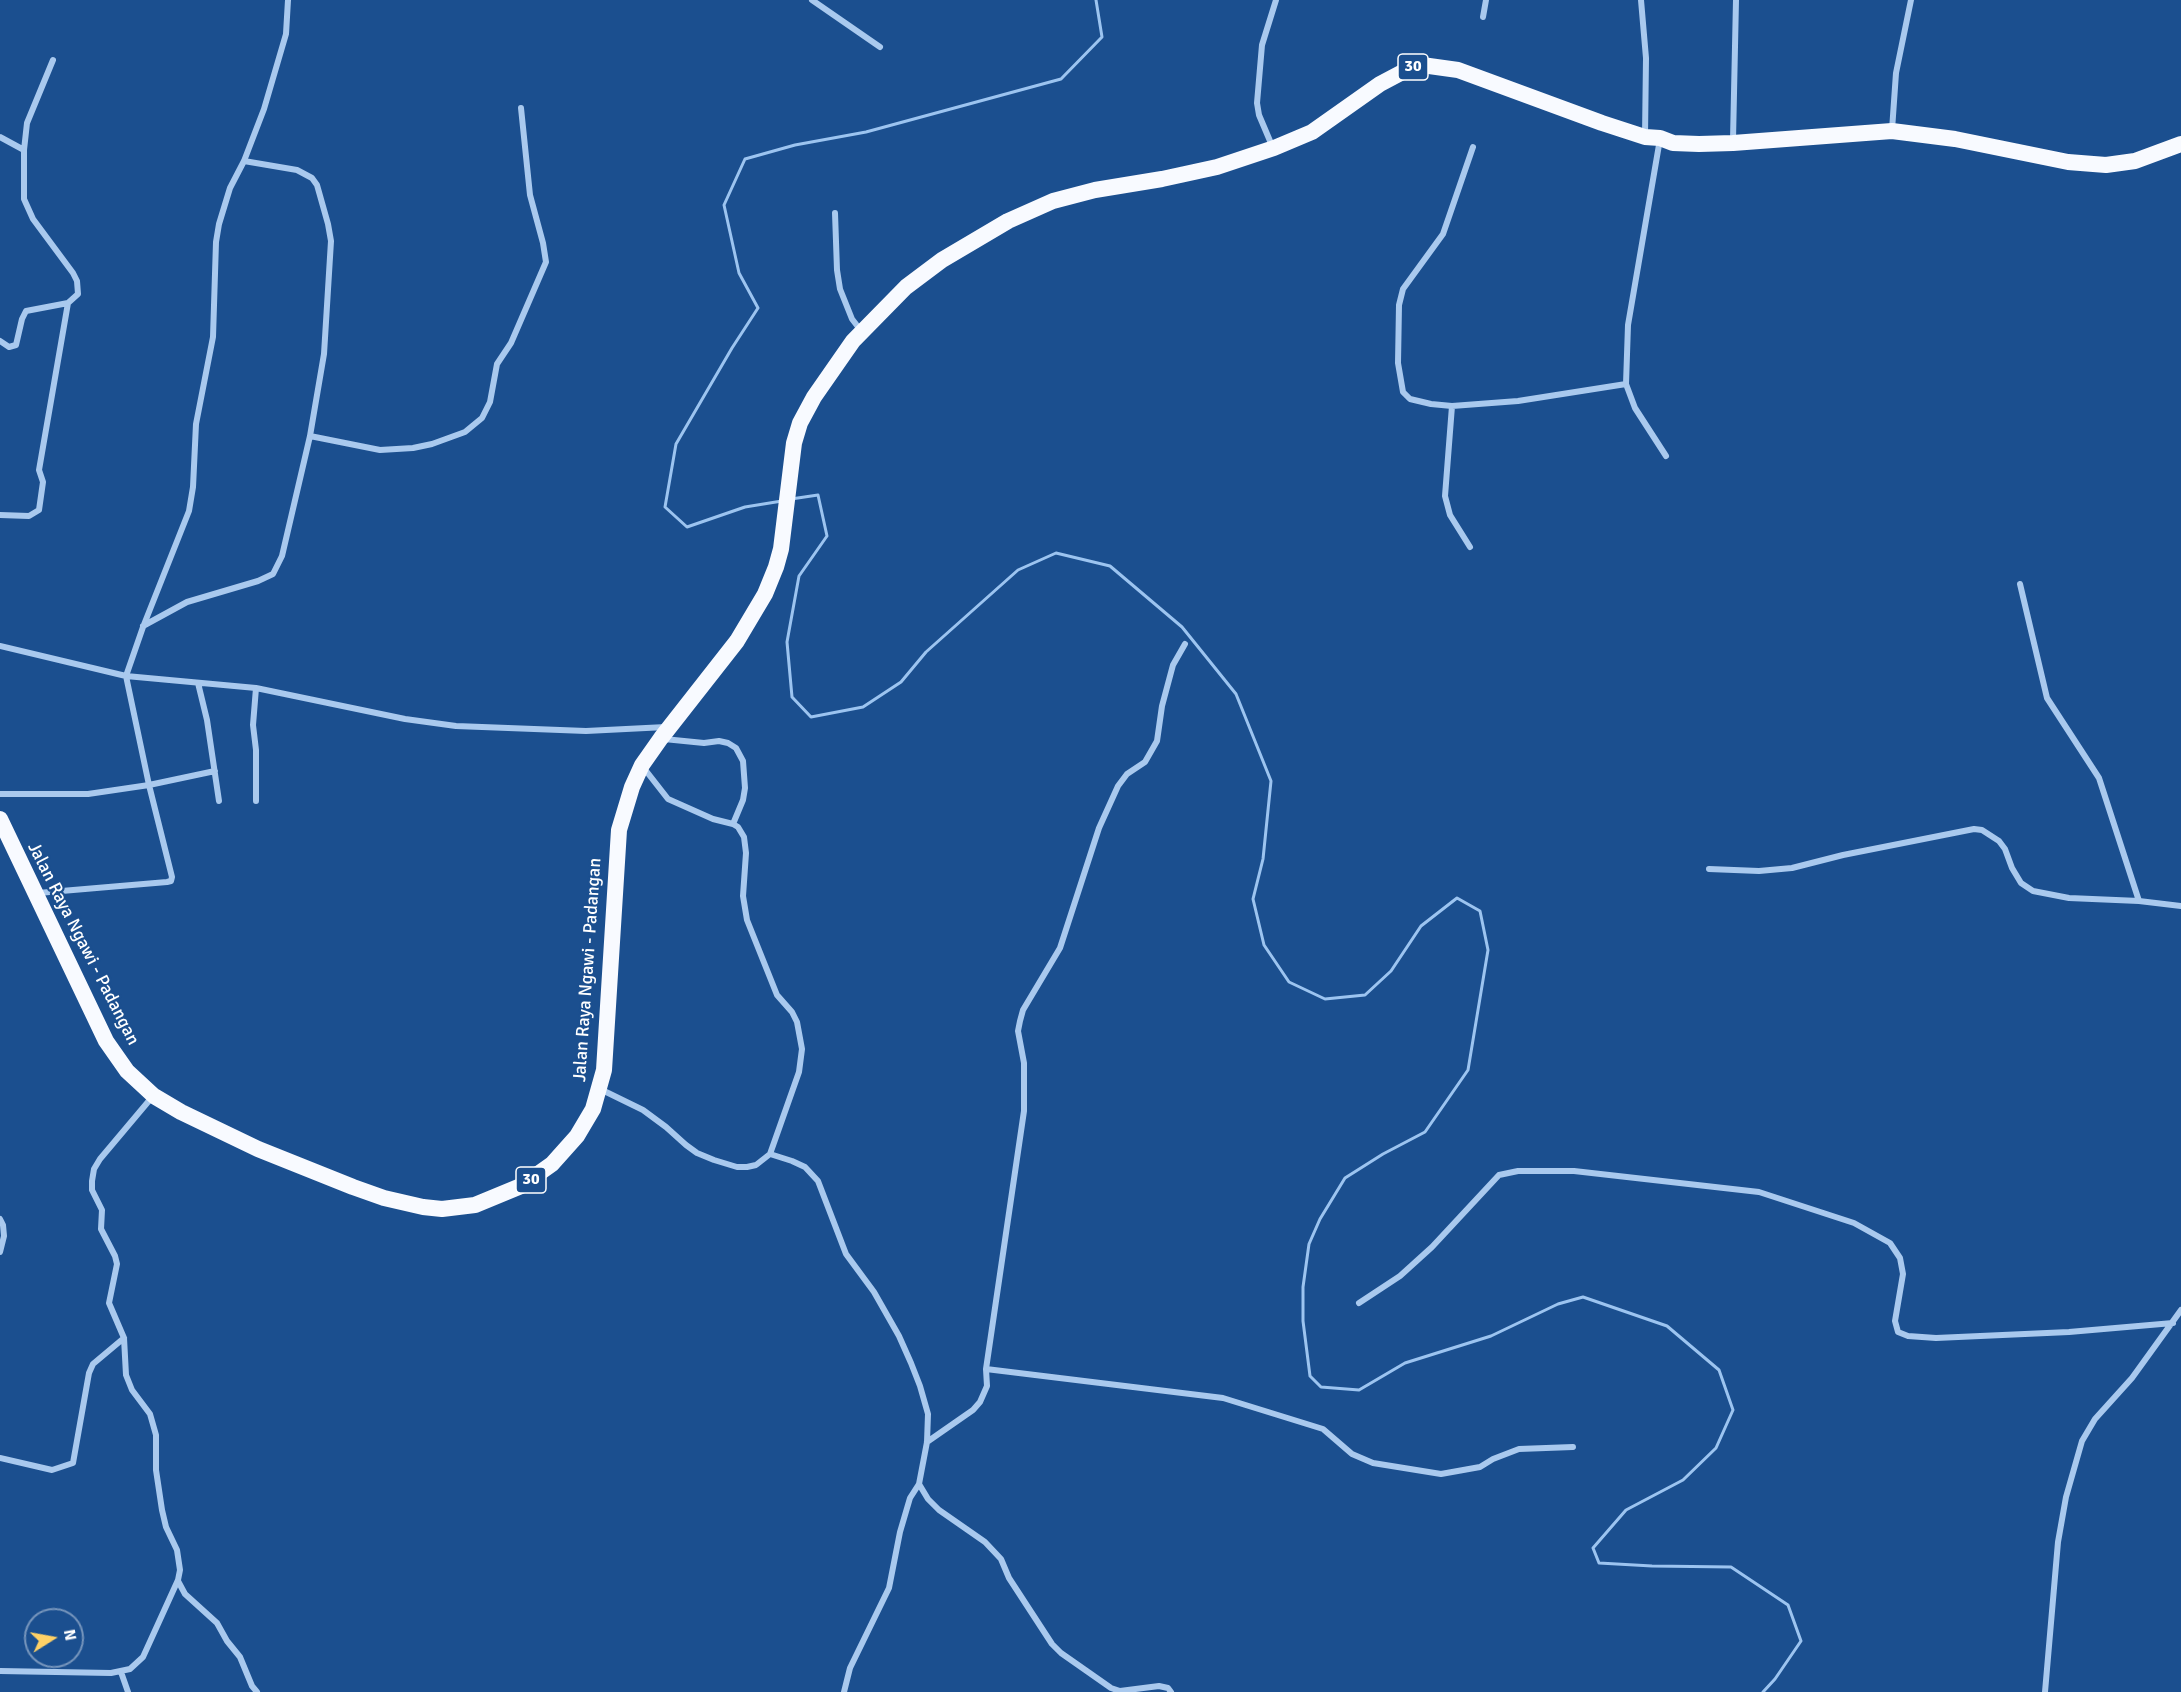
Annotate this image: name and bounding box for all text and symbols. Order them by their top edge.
road number: 30 [1398,54,1428,80]
street label: Jalan Raya Ngawi - Padangan [22,839,144,1049]
street label: Jalan Raya Ngawi - Padangan [569,857,607,1083]
road number: 30 [516,1167,546,1193]
north arrow [24,1608,84,1668]
text: N [59,1628,81,1642]

